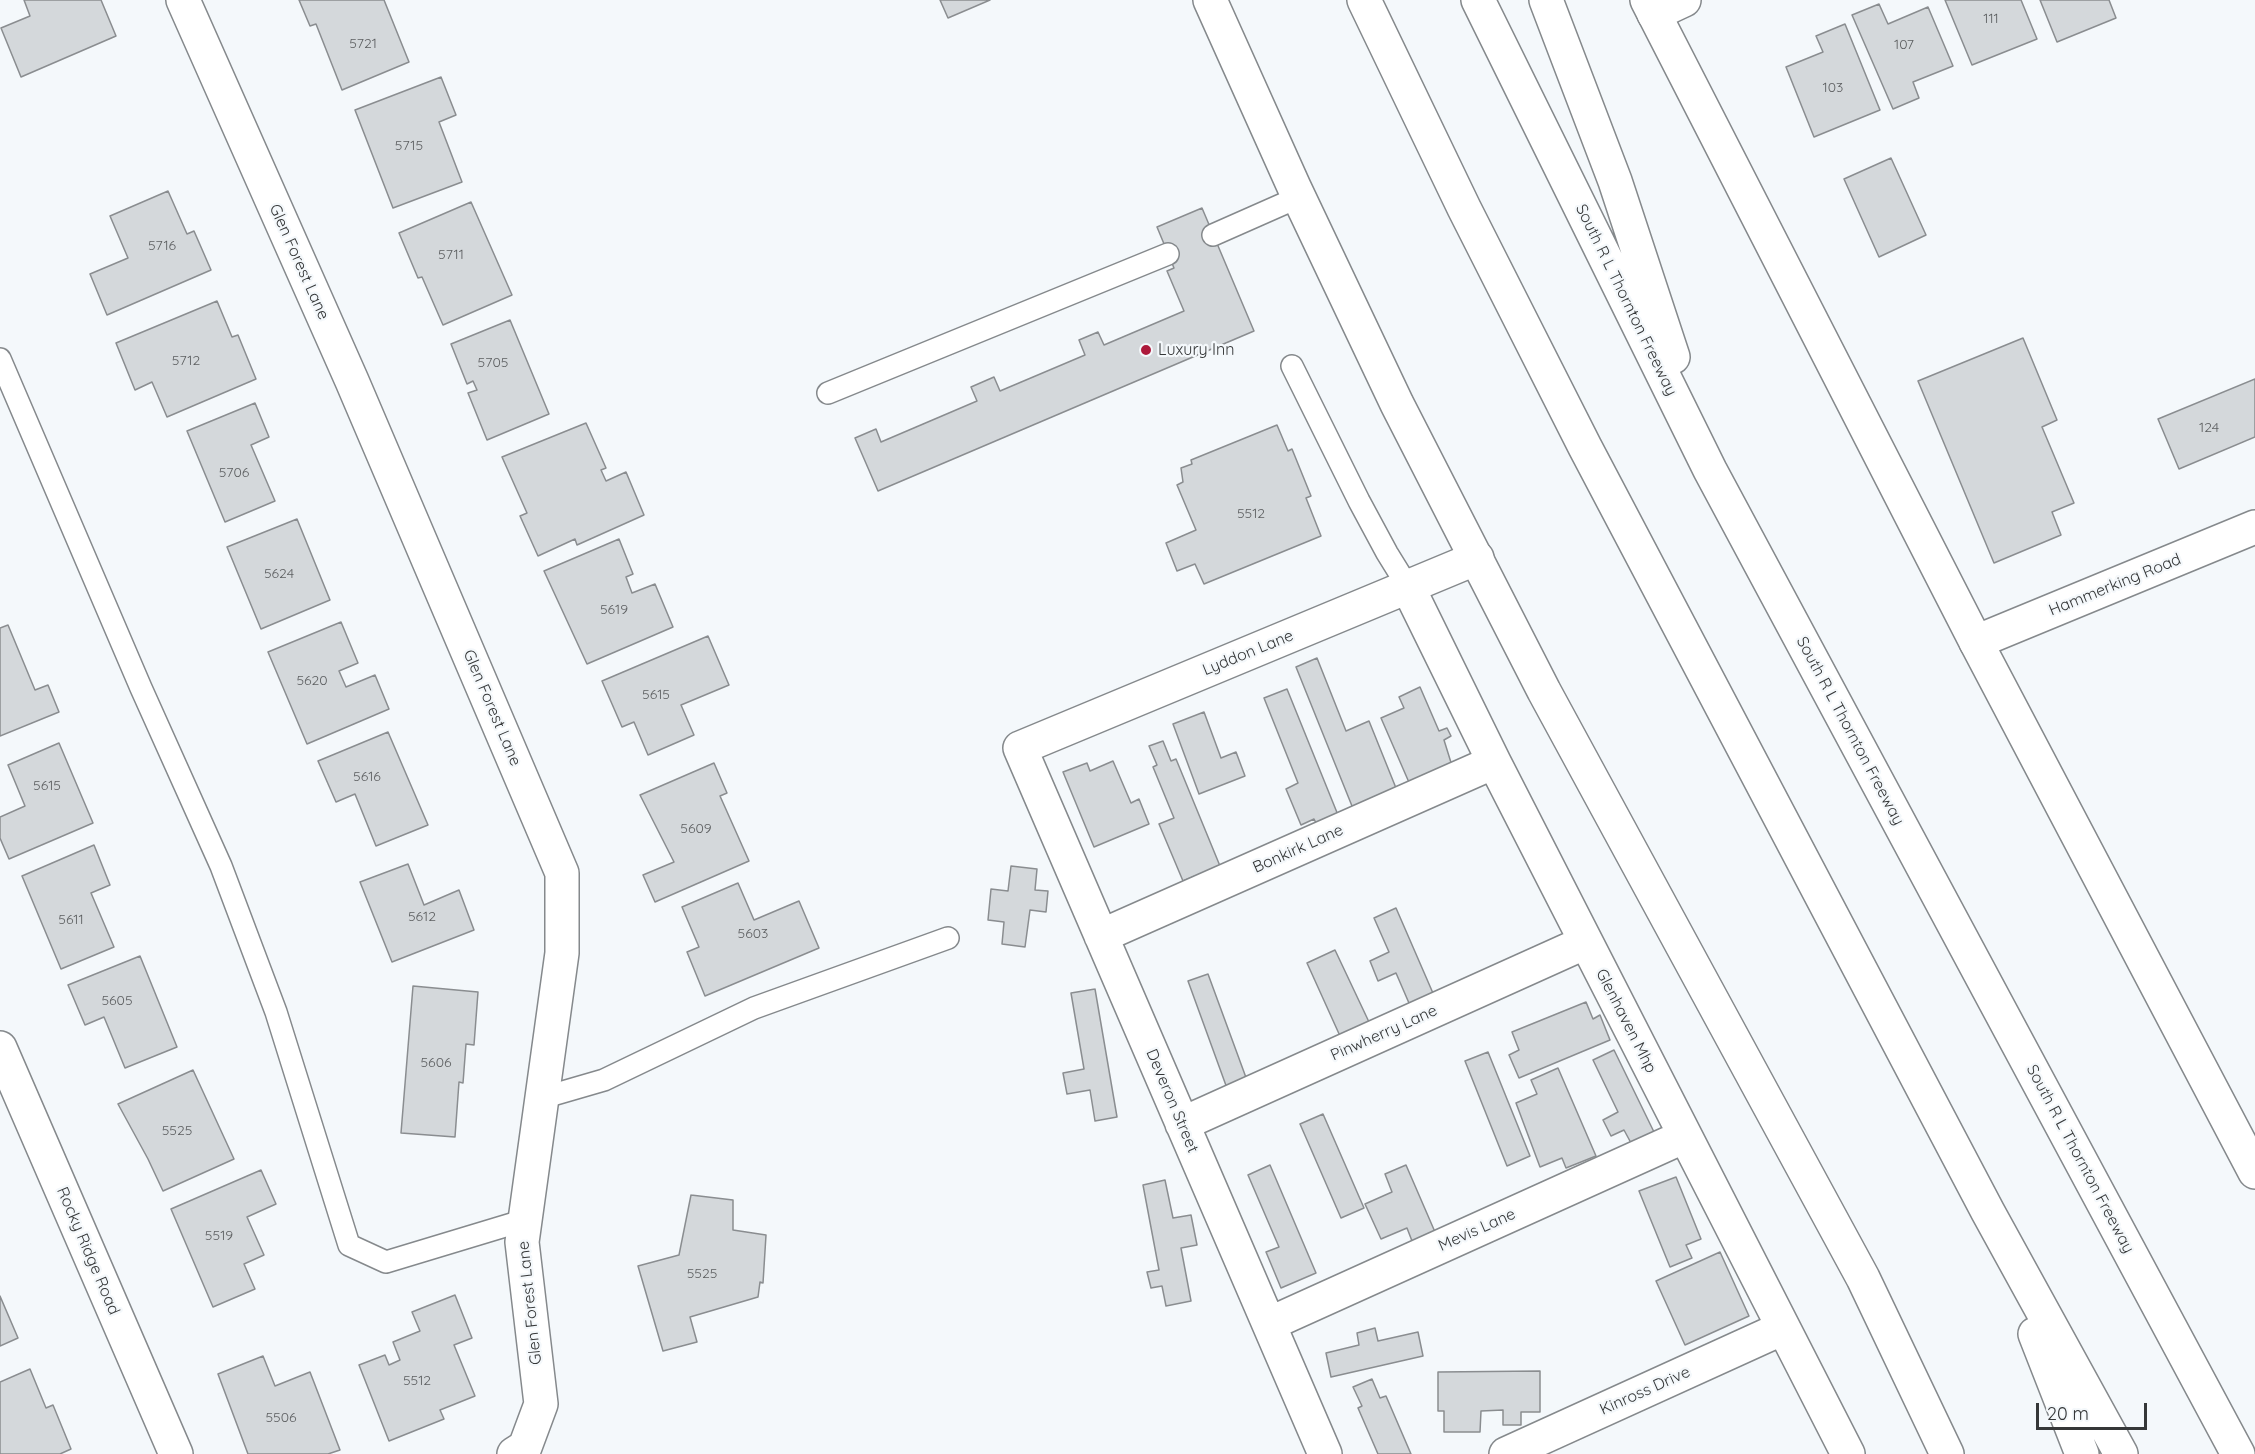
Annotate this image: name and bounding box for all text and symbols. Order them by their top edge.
house number: 111 [1983,11,1999,27]
house number: 5721 [349,36,377,52]
house number: 107 [1894,37,1914,53]
house number: 103 [1823,80,1843,96]
house number: 5715 [395,138,423,154]
street label: Glen Forest Lane [265,201,333,323]
street label: South R L Thornton Freeway [1571,201,1681,399]
house number: 5716 [148,238,176,254]
house number: 5711 [438,247,464,263]
place label: Luxury Inn [1158,340,1234,360]
marker: Luxury Inn [1139,343,1153,357]
house number: 5712 [172,353,200,369]
house number: 5705 [478,355,508,371]
house number: 124 [2199,420,2219,436]
house number: 5706 [219,465,249,481]
house number: 5512 [1237,506,1265,522]
street label: Hammerking Road [2046,550,2184,620]
house number: 5624 [264,566,294,582]
house number: 5619 [600,602,628,618]
street label: Lyddon Lane [1200,626,1296,680]
street label: South R L Thornton Freeway [1792,633,1908,829]
street label: Glen Forest Lane [459,647,525,769]
house number: 5620 [296,673,328,689]
house number: 5615 [642,687,670,703]
house number: 5616 [353,769,381,785]
house number: 5615 [33,778,61,794]
house number: 5609 [680,821,712,837]
street label: Bonkirk Lane [1250,821,1346,877]
house number: 5612 [408,909,436,925]
house number: 5611 [58,912,84,928]
house number: 5603 [738,926,768,942]
street label: Glenhaven Mhp [1591,966,1661,1076]
house number: 5605 [101,993,133,1009]
street label: Pinwherry Lane [1328,1001,1440,1065]
street label: Deveron Street [1142,1046,1202,1156]
house number: 5606 [420,1055,452,1071]
street label: South R L Thornton Freeway [2022,1061,2138,1257]
house number: 5525 [162,1123,192,1139]
street label: Rocky Ridge Road [52,1184,124,1318]
street label: Mevis Lane [1435,1204,1519,1256]
house number: 5519 [205,1228,233,1244]
street label: Glen Forest Lane [514,1240,546,1366]
house number: 5525 [687,1266,717,1282]
street label: Kinross Drive [1597,1363,1693,1419]
house number: 5512 [403,1373,431,1389]
scale bar [2039,1391,2150,1429]
text: 20 m [2047,1402,2089,1425]
house number: 5506 [265,1410,297,1426]

